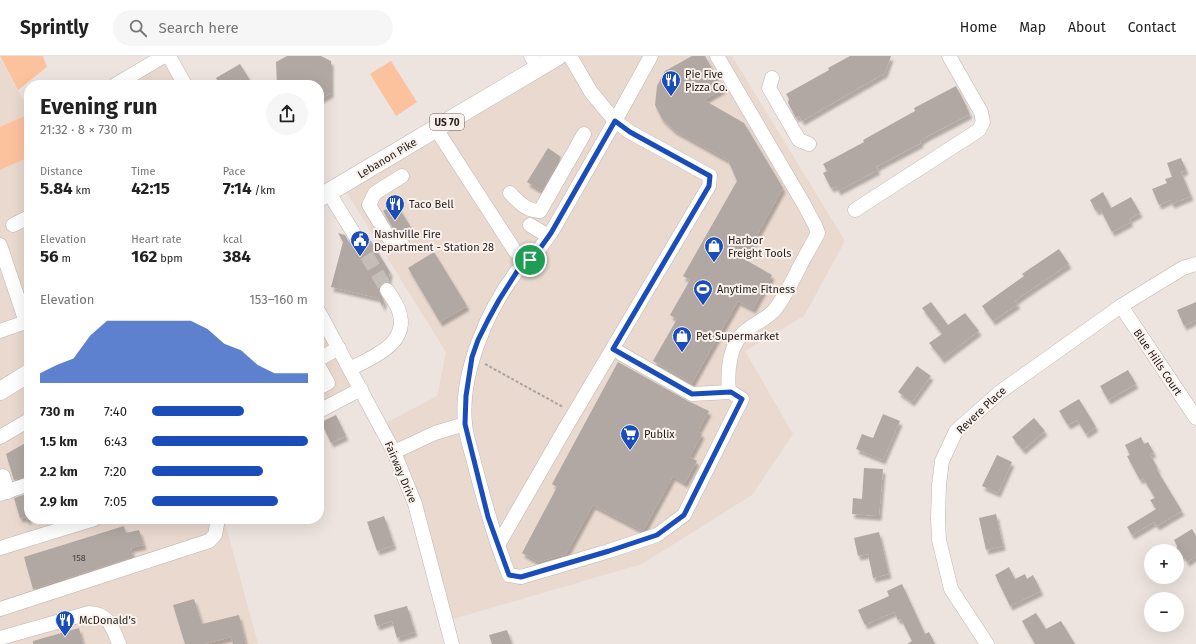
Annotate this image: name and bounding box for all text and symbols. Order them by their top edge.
search box [113,10,393,46]
text: Sprintly [20,16,89,39]
icon: search [127,17,149,39]
text: Search here [159,19,239,37]
text: Home [960,19,997,36]
text: Map [1019,19,1046,36]
text: About [1068,19,1106,36]
text: Contact [1128,19,1176,36]
place label: Pie Five Pizza Co. [685,68,728,94]
restaurant icon: Pie Five Pizza Co. [660,69,682,97]
text: Evening run [40,93,157,120]
button: share [266,93,308,135]
road number: US 70 [430,114,464,130]
text: 21:32 · 8 × 730 m [40,122,132,137]
street label: Lebanon Pike [355,136,419,181]
text: Distance [40,165,83,178]
text: Time [131,165,156,178]
text: Pace [223,165,245,178]
text: 5.84 [40,178,73,199]
text: 42:15 [131,178,170,199]
text: 7:14 [223,178,252,199]
text: km [73,184,91,197]
text: /km [252,184,275,197]
restaurant icon: Taco Bell [384,193,406,221]
place label: Taco Bell [409,198,454,211]
place label: Nashville Fire Department - Station 28 [374,228,494,254]
public building icon: Nashville Fire Department - Station 28 [349,229,371,257]
text: Elevation [40,233,86,246]
text: Heart rate [131,233,181,246]
text: kcal [223,233,242,246]
place label: Harbor Freight Tools [728,234,791,260]
shop icon: Harbor Freight Tools [703,235,725,263]
pin [513,243,547,277]
text: 56 [40,246,59,267]
text: 162 [131,246,157,267]
text: 384 [223,246,251,267]
icon: arrive [519,249,541,271]
text: m [59,252,71,265]
text: bpm [157,252,183,265]
sports icon: Anytime Fitness [692,278,714,306]
place label: Anytime Fitness [717,283,795,296]
text: Elevation [40,292,94,307]
text: 153–160 m [249,292,308,307]
shop icon: Pet Supermarket [671,325,693,353]
street label: Blue Hills Court [1131,327,1185,398]
place label: Pet Supermarket [696,330,779,343]
street label: Revere Place [954,384,1009,437]
text: 730 m [40,404,74,419]
text: 7:40 [104,404,127,419]
supermarket icon: Publix [619,423,641,451]
place label: Publix [644,428,675,441]
text: 1.5 km [40,434,78,449]
text: 6:43 [104,434,127,449]
street label: Fairway Drive [382,439,419,505]
text: 2.2 km [40,464,78,479]
text: 7:20 [104,464,127,479]
text: 2.9 km [40,494,78,509]
text: 7:05 [104,494,127,509]
map controls [1144,544,1184,632]
button: + [1144,544,1184,584]
house number: 158 [72,553,86,563]
button: − [1144,592,1184,632]
restaurant icon: McDonald's [54,609,76,637]
place label: McDonald's [79,614,136,627]

